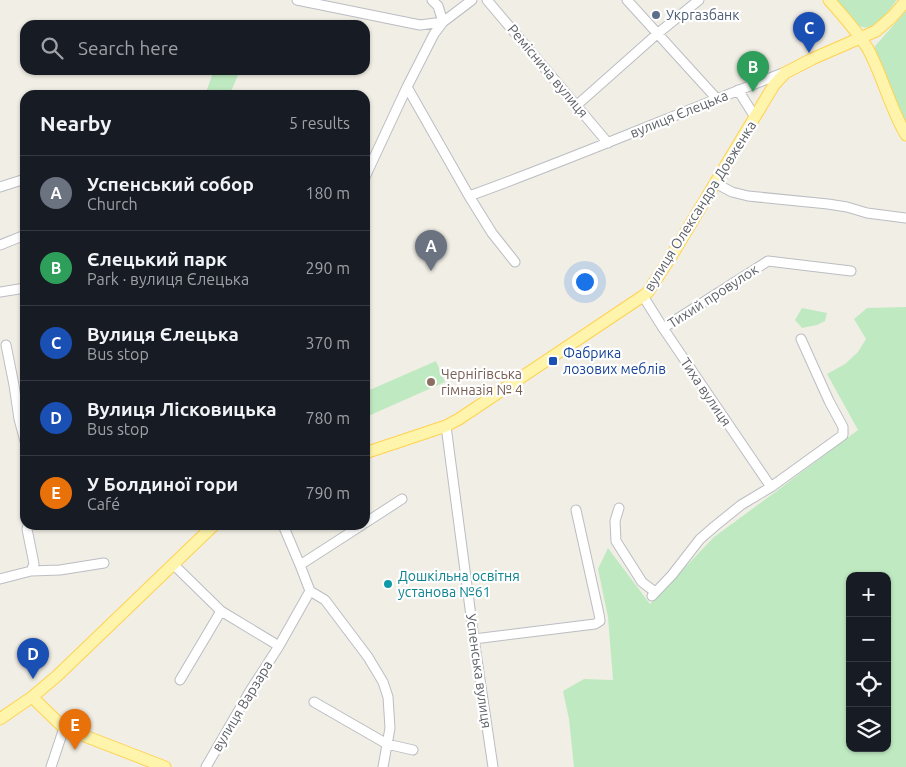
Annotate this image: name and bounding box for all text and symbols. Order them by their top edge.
place label: Укргазбанк [666,7,739,23]
marker: Укргазбанк [650,9,662,21]
pin: C [793,12,825,53]
search box [20,20,370,75]
street label: Реміснича вулиця [504,21,592,121]
icon: search [38,34,66,62]
text: Search here [78,37,178,59]
pin: B [737,51,769,92]
street label: вулиця Єлецька [628,87,730,141]
text: Nearby [40,111,111,135]
text: 5 results [289,114,350,132]
street label: вулиця Олександра Довженка [641,118,759,294]
text: Успенський собор [87,173,254,195]
text: A [50,184,62,202]
text: 180 m [305,184,350,202]
text: Church [87,195,138,213]
pin: A [415,230,447,271]
text: Єлецький парк [87,248,227,270]
text: B [51,259,61,277]
text: 290 m [305,259,350,277]
street label: Тихий провулок [665,261,761,331]
your location [572,269,598,295]
text: Park · вулиця Єлецька [87,270,249,288]
text: Вулиця Єлецька [87,323,239,345]
text: C [51,334,61,352]
text: 370 m [305,334,350,352]
text: Bus stop [87,345,149,363]
place label: Фабрика лозових меблів [563,345,666,377]
marker: Фабрика лозових меблів [547,355,559,367]
street label: Тиха вулиця [677,355,735,429]
place label: Чернігівська гімназія № 4 [441,366,523,398]
marker: Чернігівська гімназія № 4 [425,376,437,388]
text: Вулиця Лісковицька [87,398,277,420]
text: D [50,409,62,427]
text: 780 m [305,409,350,427]
text: Bus stop [87,420,149,438]
text: У Болдиної гори [87,473,238,495]
text: E [51,484,61,502]
text: 790 m [305,484,350,502]
text: Café [87,495,120,513]
place label: Дошкільна освітня установа №61 [398,568,520,600]
map controls [846,572,891,752]
button: + [846,572,891,617]
marker: Дошкільна освітня установа №61 [382,578,394,590]
street label: Успенська вулиця [463,613,495,729]
button: − [846,617,891,662]
pin: D [17,638,49,679]
street label: вулиця Варзара [209,658,275,754]
button: locate [846,662,891,707]
button: layers [846,707,891,752]
pin: E [59,709,91,750]

